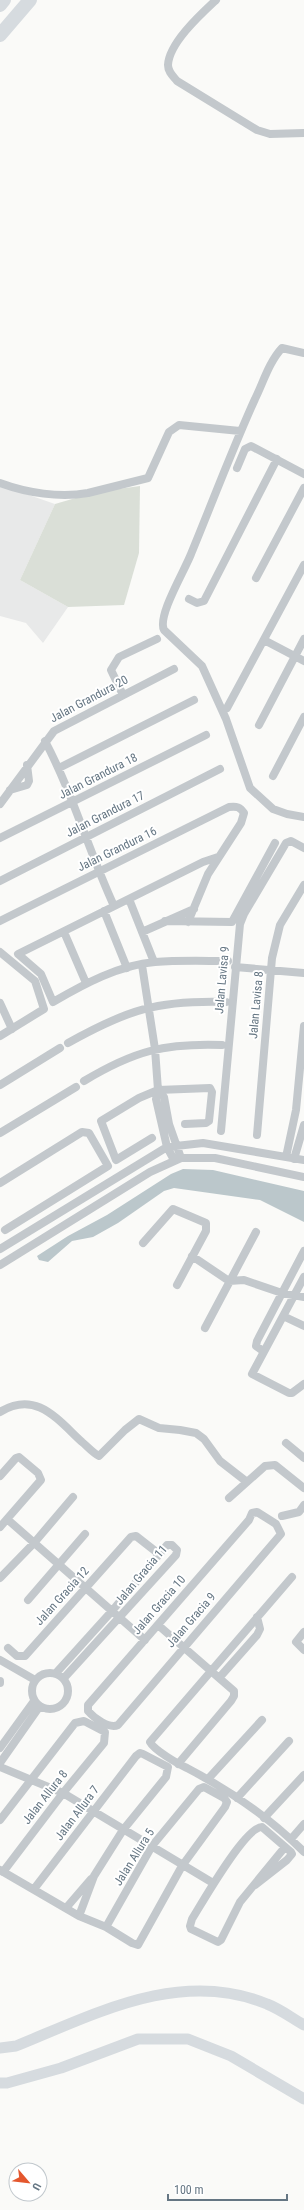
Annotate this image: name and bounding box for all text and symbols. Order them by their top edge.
street label: Jalan Grandura 20 [48,673,130,725]
street label: Jalan Grandura 18 [56,750,140,802]
street label: Jalan Grandura 17 [63,788,147,840]
street label: Jalan Grandura 16 [75,824,159,874]
street label: Jalan Lavisa 9 [212,946,232,1014]
street label: Jalan Lavisa 8 [246,971,266,1039]
street label: Jalan Gracia 11 [112,1542,170,1608]
street label: Jalan Gracia 12 [32,1564,92,1628]
street label: Jalan Gracia 10 [130,1573,188,1637]
street label: Jalan Gracia 9 [164,1590,219,1650]
street label: Jalan Allura 8 [20,1767,70,1827]
street label: Jalan Allura 7 [52,1783,102,1843]
street label: Jalan Allura 5 [111,1826,157,1888]
north arrow [8,2162,48,2202]
scale bar [168,2176,287,2202]
text: U [29,2181,44,2192]
text: 100 m [174,2183,204,2197]

